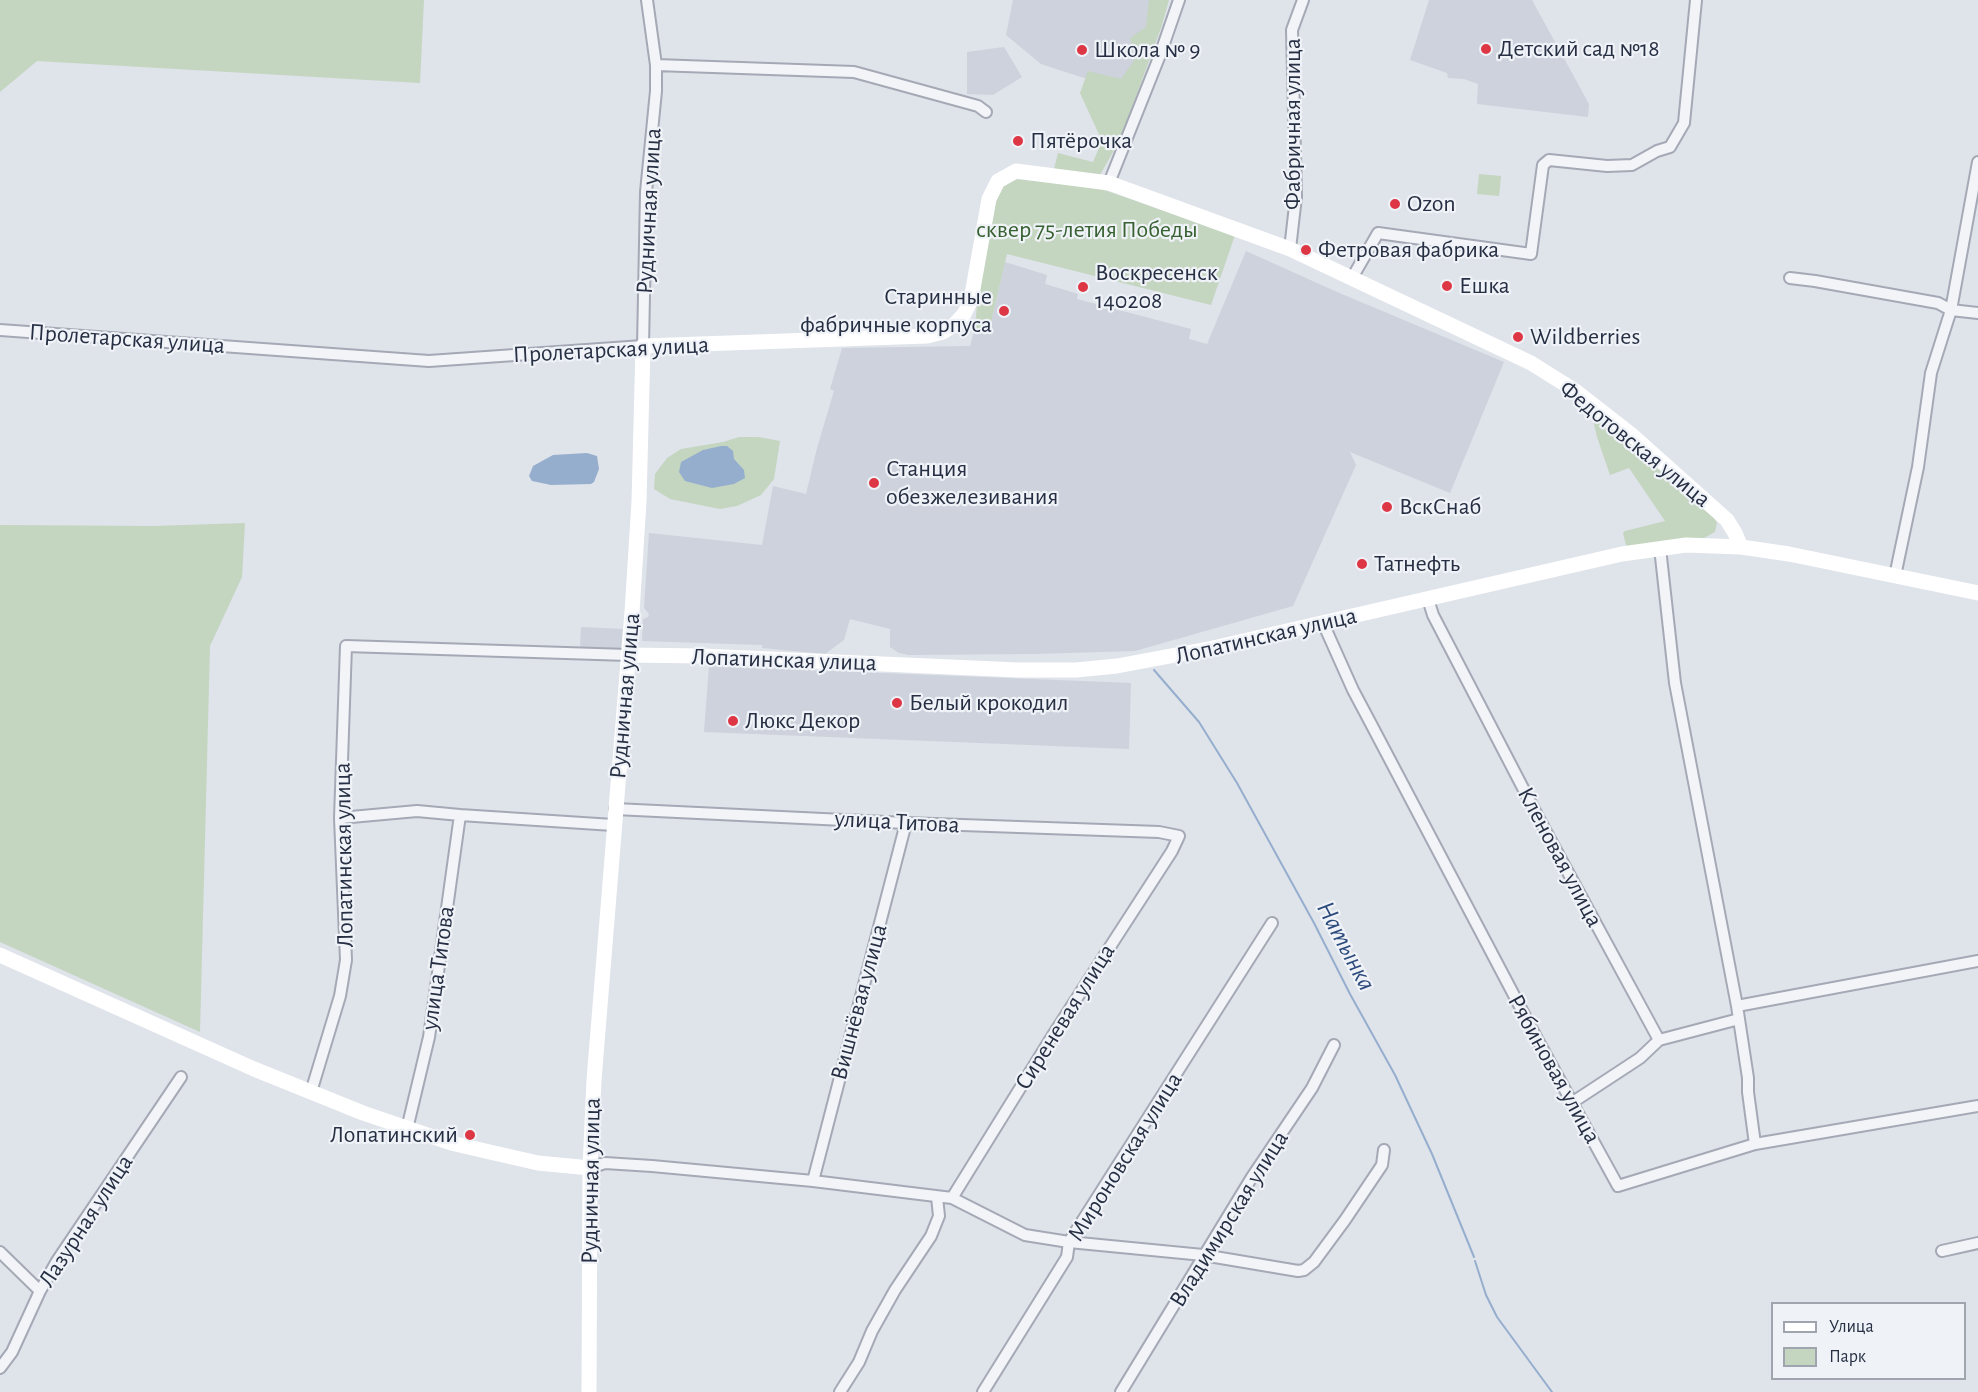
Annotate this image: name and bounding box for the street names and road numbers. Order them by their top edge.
street label: Фабричная улица [1279,38,1307,210]
street label: Рудничная улица [630,127,668,295]
street label: Пролетарская улица [28,318,226,360]
street label: Пролетарская улица [512,330,710,370]
street label: Федотовская улица [1554,374,1716,514]
street label: Лопатинская улица [1172,601,1360,671]
street label: Рудничная улица [603,612,647,780]
street label: Лопатинская улица [691,642,877,678]
street label: Лопатинская улица [328,762,360,948]
street label: Кленовая улица [1511,782,1609,932]
street label: улица Титова [834,804,960,840]
street label: улица Титова [415,904,461,1032]
street label: Вишнёвая улица [824,921,894,1083]
street label: Сиреневая улица [1009,939,1121,1095]
street label: Рябиновая улица [1501,989,1607,1149]
street label: Мироновская улица [1061,1067,1189,1247]
street label: Рудничная улица [575,1098,607,1264]
street label: Владимирская улица [1163,1125,1295,1313]
street label: Лазурная улица [32,1149,140,1293]

